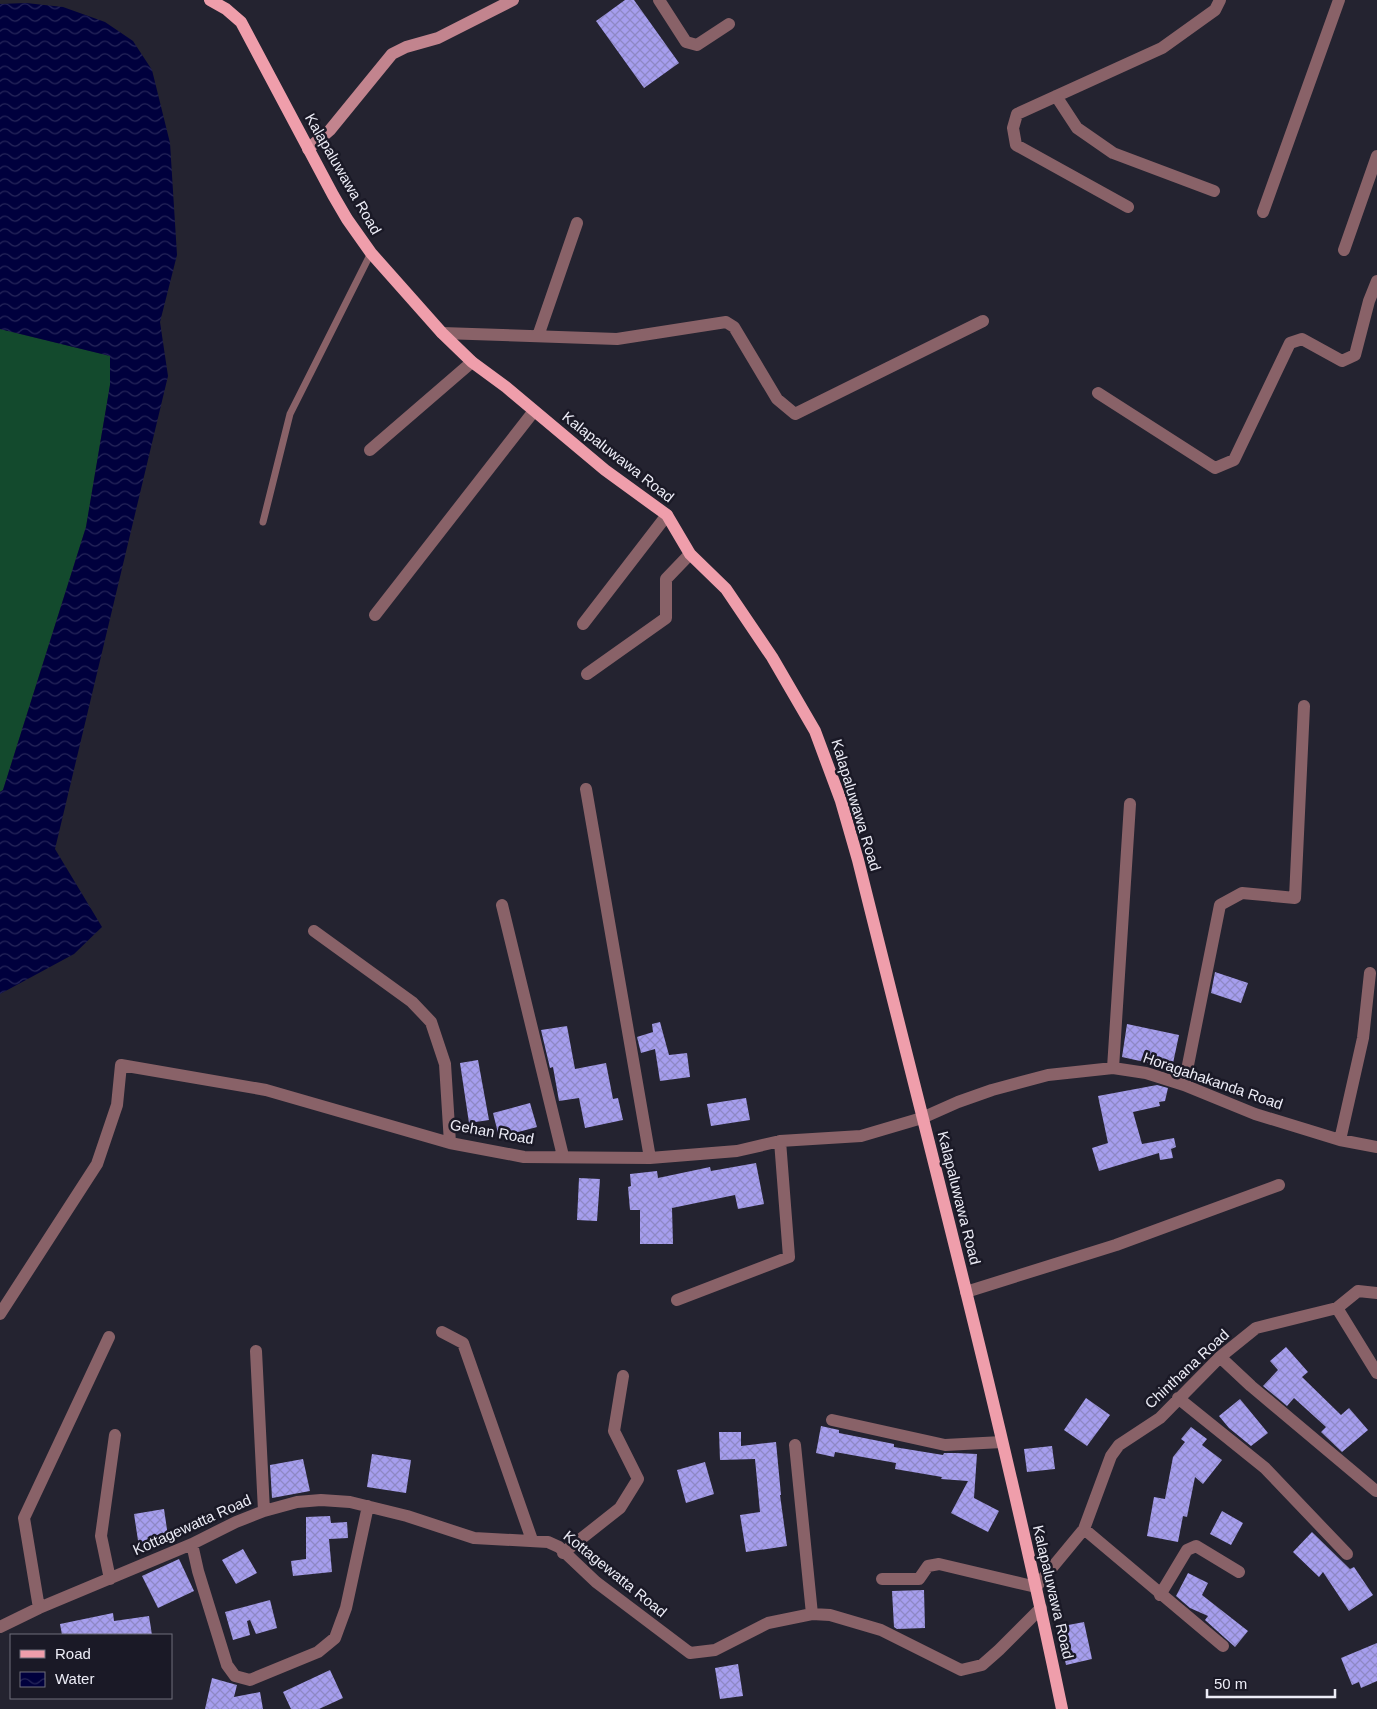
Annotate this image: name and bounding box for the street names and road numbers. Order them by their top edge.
street label: Kalapaluwawa Road [302,110,385,237]
street label: Kalapaluwawa Road [559,408,677,505]
street label: Kalapaluwawa Road [828,737,885,873]
street label: Horagahakanda Road [1141,1049,1285,1112]
street label: Gehan Road [449,1116,535,1147]
street label: Kalapaluwawa Road [935,1129,984,1266]
street label: Chinthana Road [1141,1325,1232,1412]
street label: Kottagewatta Road [130,1491,254,1558]
street label: Kalapaluwawa Road [1030,1523,1077,1660]
street label: Kottagewatta Road [560,1527,670,1620]

